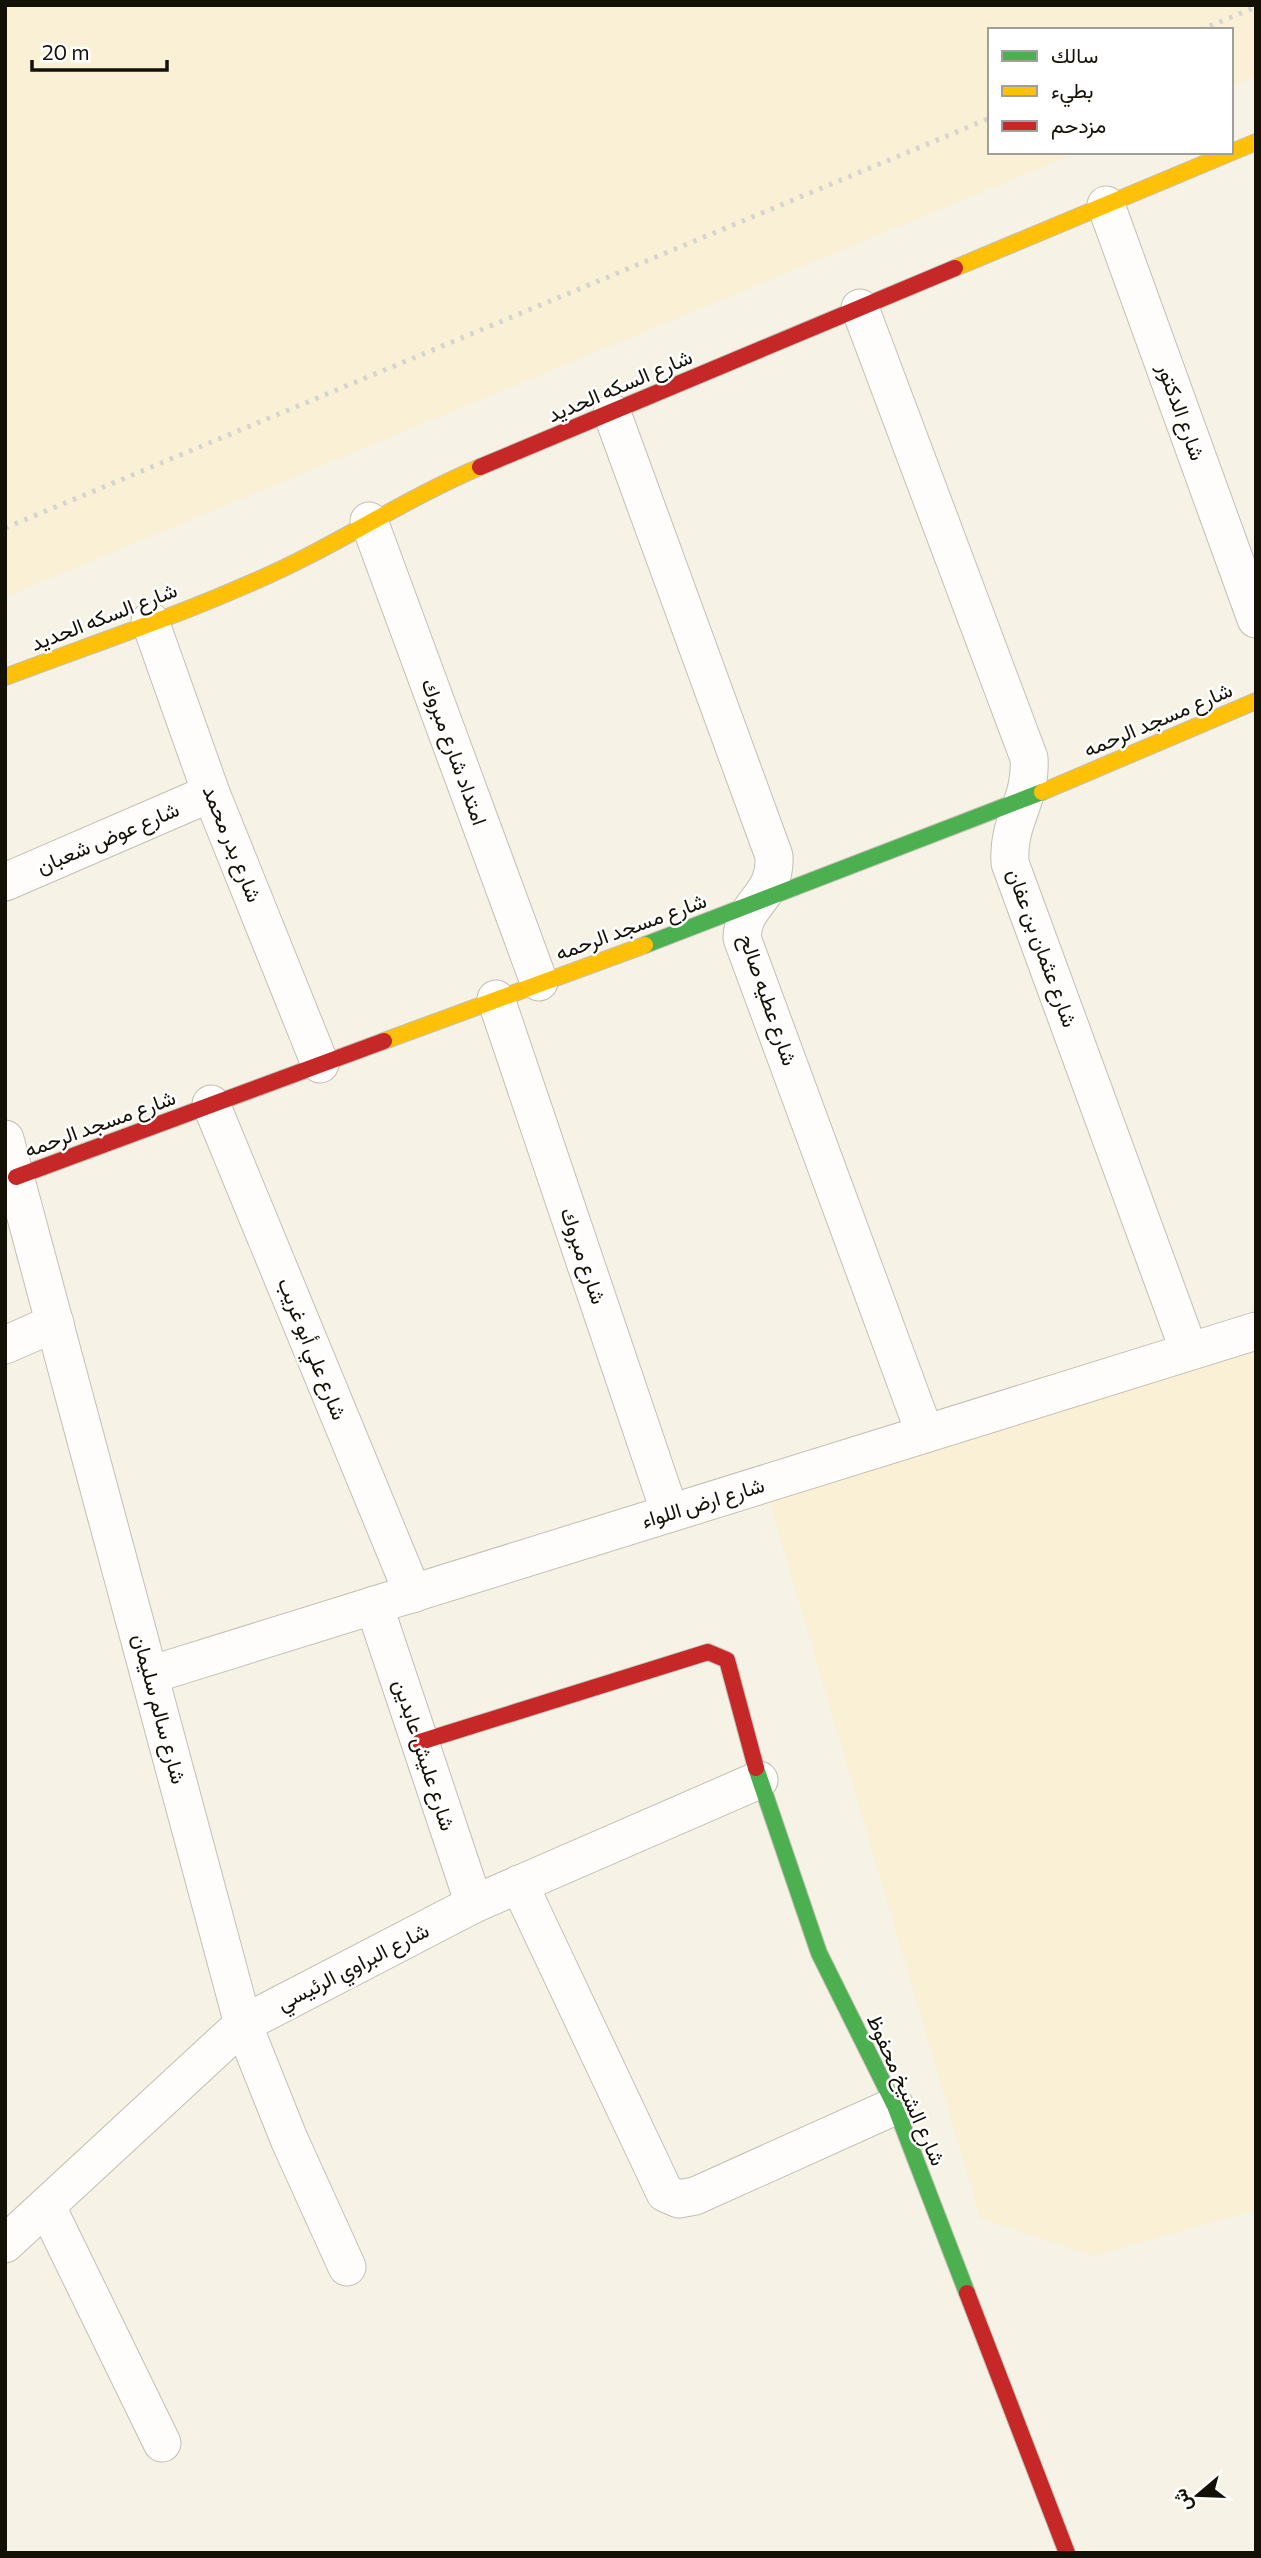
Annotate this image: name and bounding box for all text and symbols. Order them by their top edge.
scale bar [32,28,166,72]
legend [988,28,1233,154]
text: 20 m [42,39,90,64]
text: سالك [1051,42,1098,67]
text: بطيء [1051,77,1094,108]
text: مزدحم [1051,112,1106,140]
street label: شارع السكه الحديد [543,343,697,429]
street label: شارع الدكتور [1150,359,1212,464]
street label: شارع السكه الحديد [27,576,181,658]
street label: امتداد شارع مبروك [414,675,494,829]
street label: شارع مسجد الرحمه [1079,676,1237,764]
street label: شارع بدر محمد [196,781,268,907]
street label: شارع عوض شعبان [32,795,184,881]
street label: شارع عثمان بن عفان [1000,865,1084,1031]
street label: شارع مسجد الرحمه [551,887,711,967]
street label: شارع عطيه صالح [732,930,804,1070]
street label: شارع مسجد الرحمه [20,1084,180,1164]
street label: شارع مبروك [553,1204,613,1308]
street label: شارع علي أبو غريب [268,1274,353,1425]
street label: شارع ارض اللواء [638,1471,768,1535]
street label: شارع سالم سليمان [126,1631,192,1787]
street label: شارع عليش عابدين [386,1676,462,1834]
street label: شارع البراوي الرئيسي [272,1917,435,2020]
street label: شارع الشيخ محفوظ [860,2010,952,2170]
north arrow [1163,2460,1233,2530]
text: ش [1167,2486,1197,2515]

